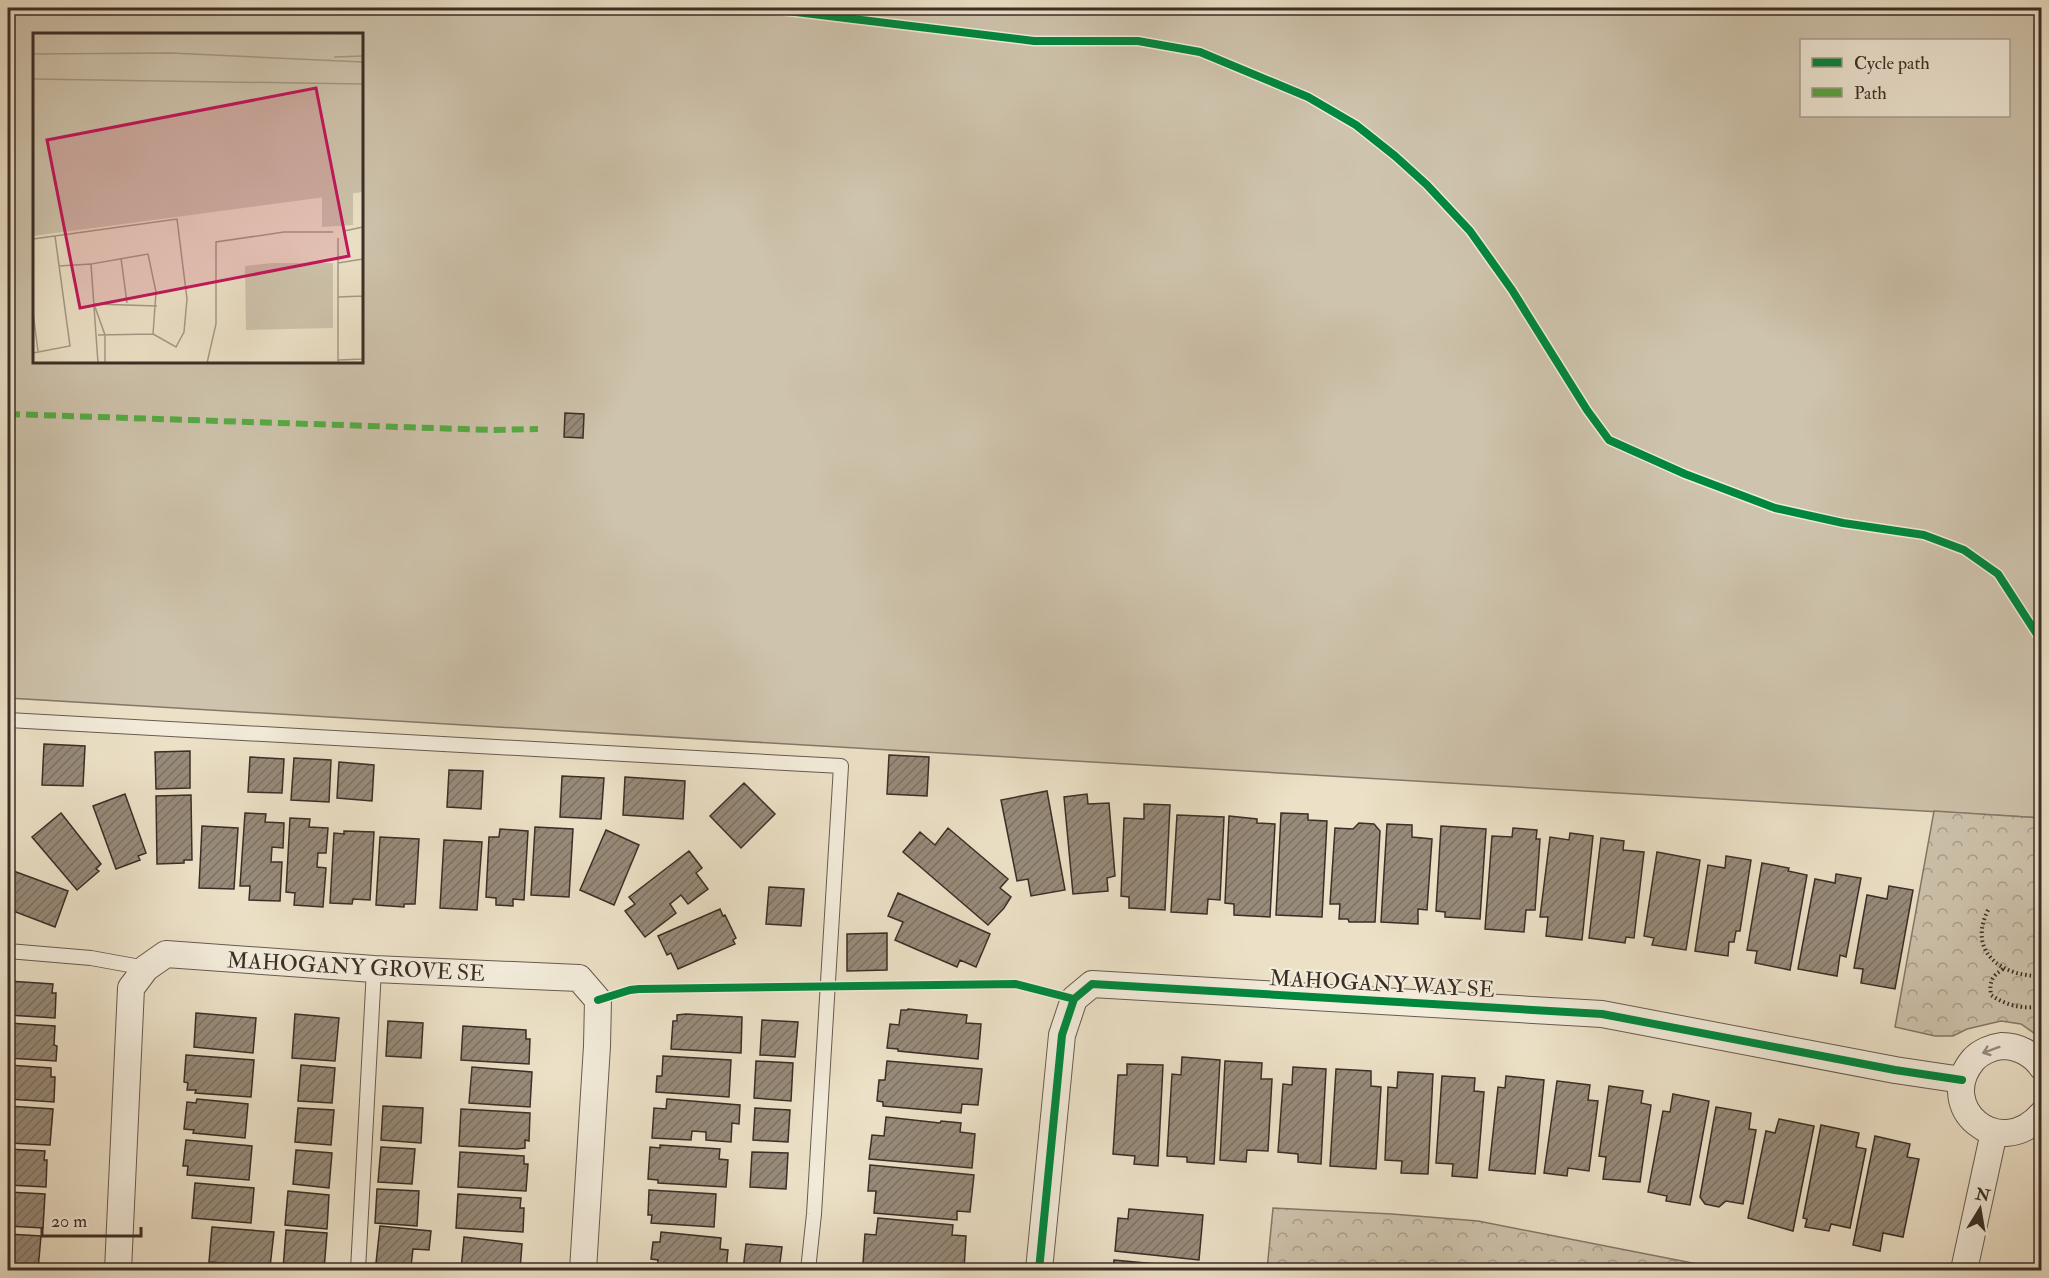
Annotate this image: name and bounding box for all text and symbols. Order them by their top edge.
inset map [33,33,363,363]
legend [1800,39,2010,117]
text: Cycle path [1854,52,1930,75]
text: Path [1854,82,1887,105]
street label: MAHOGANY GROVE SE [226,946,486,988]
street label: MAHOGANY WAY SE [1269,964,1495,1004]
one-way arrow [1982,1045,2001,1056]
north arrow [1950,1179,2010,1239]
text: N [1973,1184,1992,1207]
scale bar [42,1200,141,1238]
text: 20 m [51,1210,87,1233]

